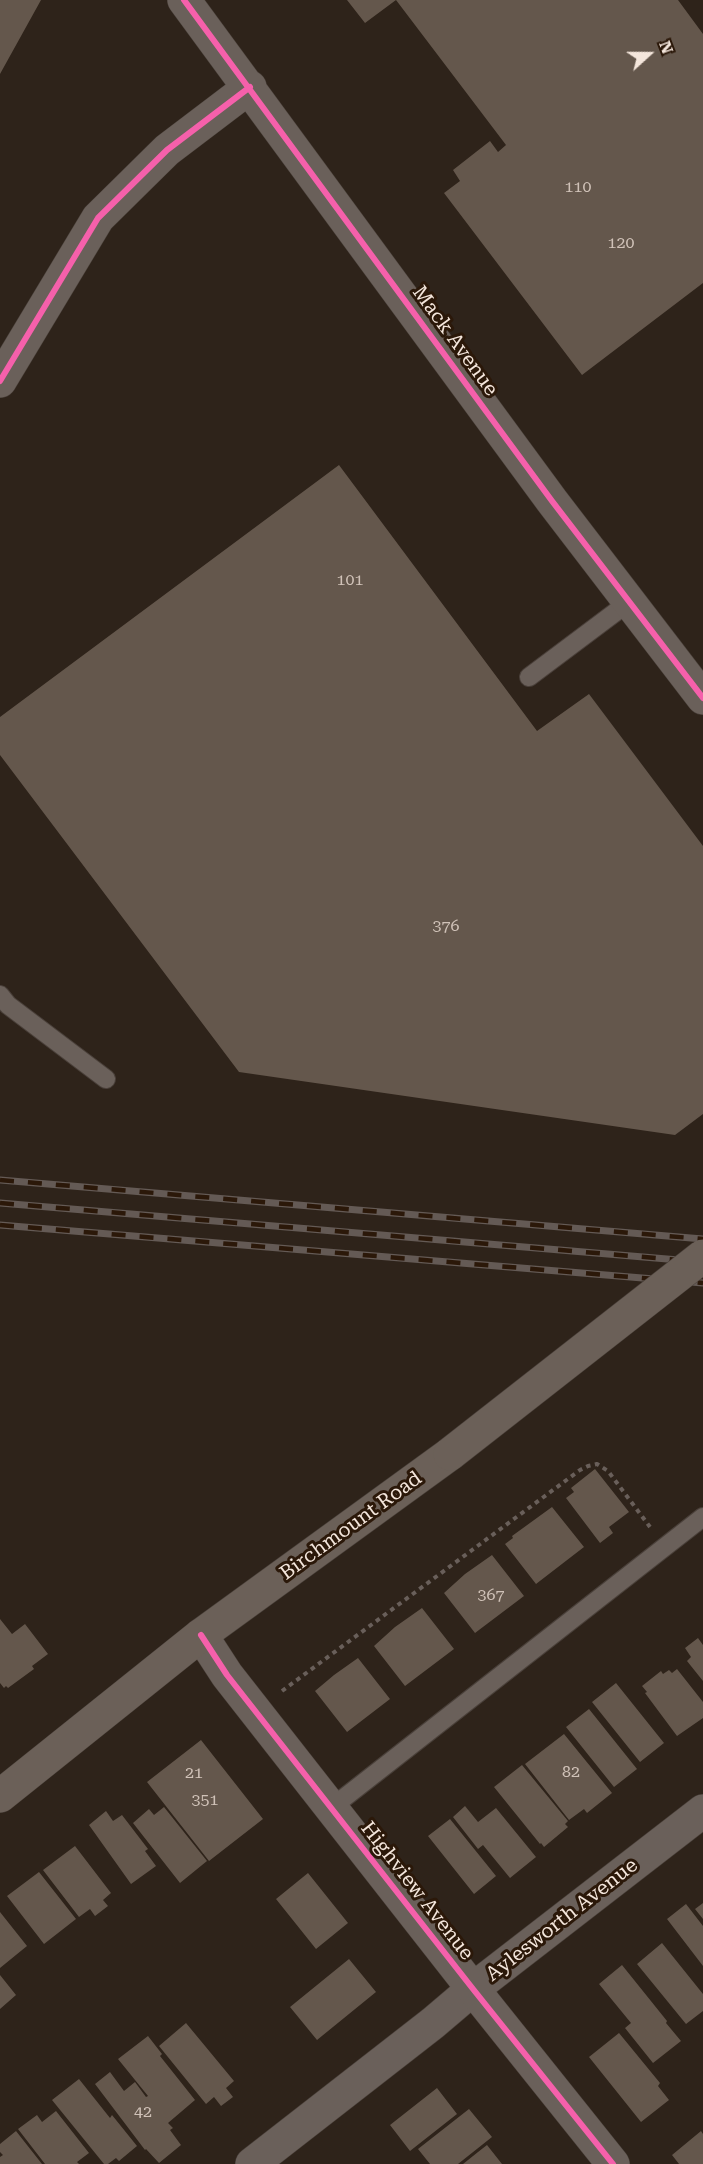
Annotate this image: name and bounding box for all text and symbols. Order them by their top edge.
north arrow [619,24,679,84]
text: N [655,38,677,57]
house number: 110 [565,177,591,197]
house number: 120 [608,233,634,253]
street label: Mack Avenue [407,281,503,401]
house number: 101 [337,570,363,590]
house number: 376 [433,916,459,936]
street label: Birchmount Road [275,1466,427,1586]
house number: 367 [478,1585,504,1605]
house number: 82 [562,1762,580,1782]
house number: 21 [185,1763,203,1783]
house number: 351 [192,1790,218,1810]
street label: Highview Avenue [355,1817,479,1965]
street label: Aylesworth Avenue [481,1853,643,1987]
house number: 42 [134,2102,152,2122]

